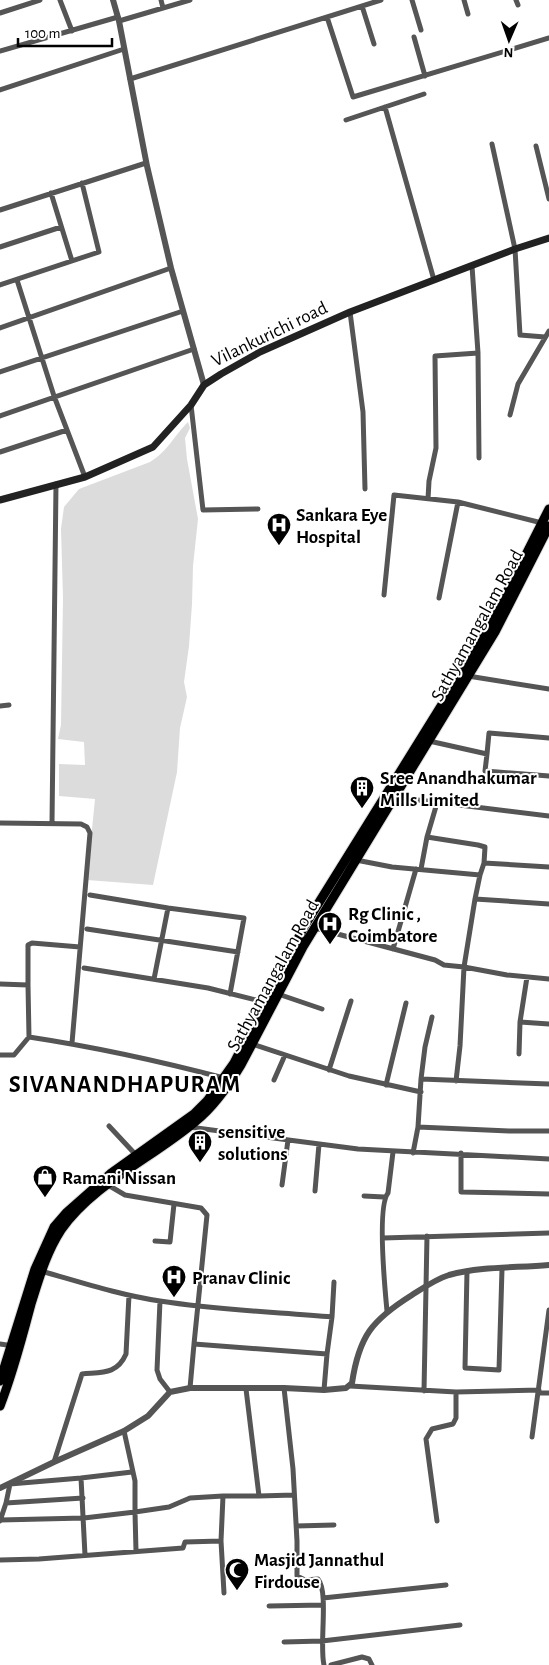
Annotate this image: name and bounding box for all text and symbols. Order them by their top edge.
scale bar [18,15,111,47]
north arrow [484,15,534,65]
text: 100 m [25,26,60,41]
text: N [503,45,514,59]
street label: Vilankurichi road [209,298,331,371]
place label: Sankara Eye Hospital [296,506,387,547]
hospital icon: Sankara Eye Hospital [266,512,292,546]
street label: Sathyamangalam Road [428,547,527,705]
place label: Sree Anandhakumar Mills Limited [380,769,537,810]
building icon: Sree Anandhakumar Mills Limited [349,775,375,809]
street label: Sathyamangalam Road [224,897,323,1055]
place label: Rg Clinic , Coimbatore [348,905,437,946]
hospital icon: Rg Clinic , Coimbatore [317,911,343,945]
district label: SIVANANDHAPURAM [9,1073,241,1097]
place label: sensitive solutions [218,1123,288,1164]
building icon: sensitive solutions [187,1129,213,1163]
shop icon: Ramani Nissan [32,1164,58,1198]
place label: Ramani Nissan [62,1169,176,1188]
hospital icon: Pranav Clinic [161,1264,187,1298]
place label: Pranav Clinic [192,1269,291,1288]
place label: Masjid Jannathul Firdouse [254,1551,384,1592]
mosque icon: Masjid Jannathul Firdouse [224,1557,250,1591]

